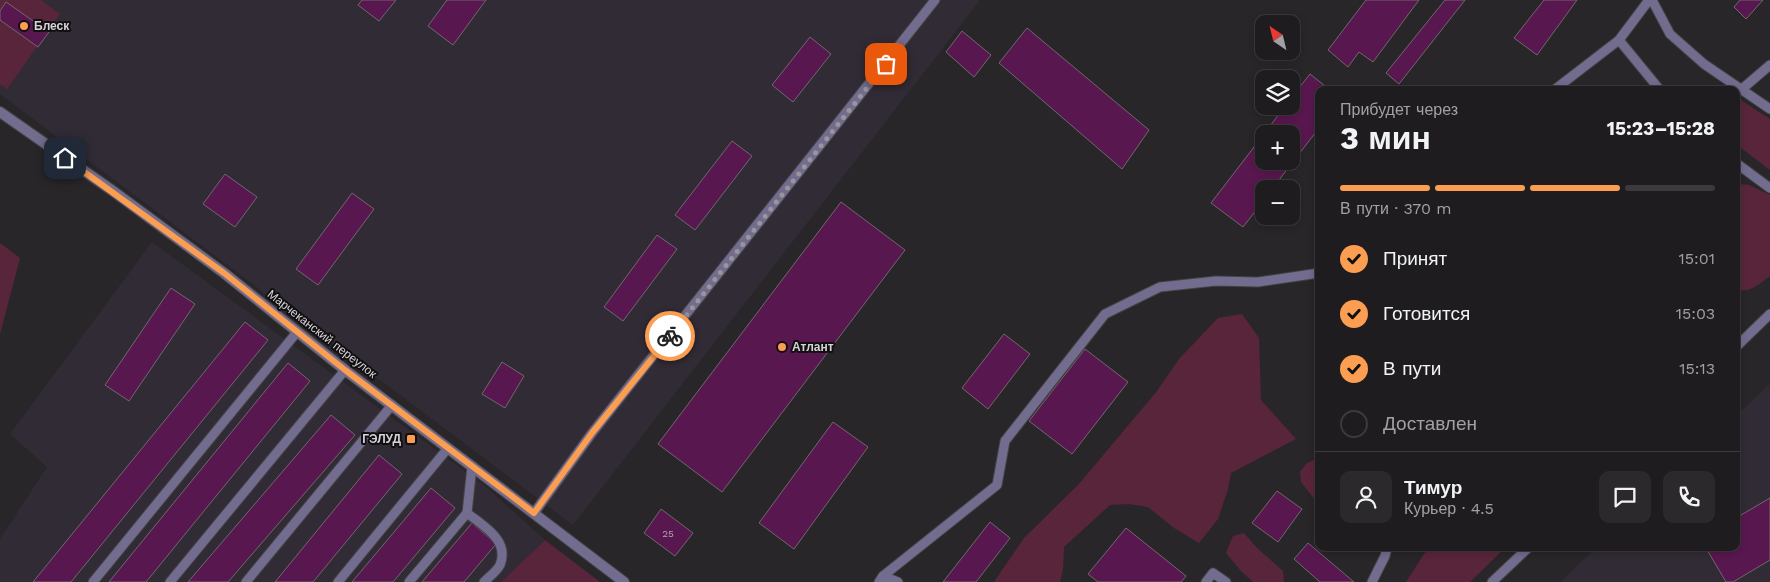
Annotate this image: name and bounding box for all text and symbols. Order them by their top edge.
north arrow [1255,15,1300,60]
map controls [1255,15,1300,225]
place label: Блеск [34,19,70,33]
marker: Блеск [18,20,30,32]
pin [865,43,907,85]
icon: bag [872,50,900,78]
button: layers [1255,70,1300,115]
text: Прибудет через [1340,100,1458,119]
text: 15:23–15:28 [1607,117,1715,140]
text: 3 мин [1340,119,1431,157]
button: + [1255,125,1300,170]
pin [44,137,86,179]
icon: home [51,144,79,172]
button: − [1255,180,1300,225]
text: В пути · 370 m [1340,199,1452,218]
icon: check [1340,245,1368,273]
text: Принят [1383,247,1447,270]
text: 15:01 [1679,249,1715,268]
street label: Марчеканский переулок [265,287,380,381]
icon: check [1340,300,1368,328]
text: Готовится [1383,302,1470,325]
text: 15:03 [1676,304,1715,323]
courier [645,311,695,361]
icon: bike [656,322,684,350]
place label: Атлант [792,340,834,354]
marker: Атлант [776,341,788,353]
icon: check [1340,355,1368,383]
text: В пути [1383,357,1441,380]
text: 15:13 [1679,359,1715,378]
text: Доставлен [1383,412,1477,435]
place label: ГЭЛУД [362,432,401,446]
marker: ГЭЛУД [405,433,417,445]
button: person [1340,471,1392,523]
button: chat [1599,471,1651,523]
button: phone [1663,471,1715,523]
text: Тимур [1404,476,1462,499]
text: Курьер · 4.5 [1404,499,1494,518]
house number: 25 [662,528,674,539]

